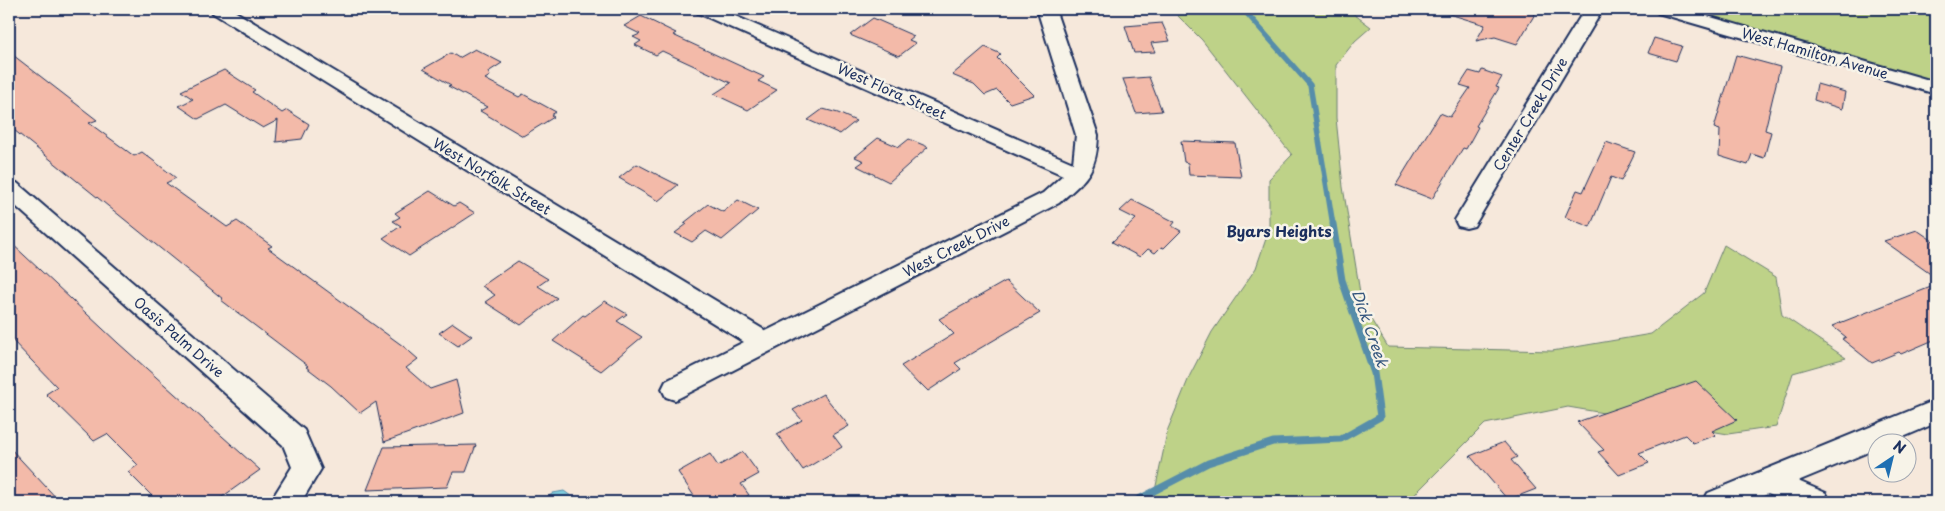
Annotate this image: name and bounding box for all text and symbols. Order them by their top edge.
street label: West Hamilton Avenue [1739,22,1891,84]
street label: Center Creek Drive [1488,53,1572,175]
street label: West Flora Street [834,58,950,125]
street label: West Norfolk Street [429,132,555,220]
street label: West Creek Drive [899,210,1013,282]
district label: Byars Heights [1226,219,1332,242]
water label: Dick Creek [1347,286,1395,371]
street label: Oasis Palm Drive [129,292,229,382]
north arrow [1868,434,1918,484]
text: N [1889,435,1910,459]

